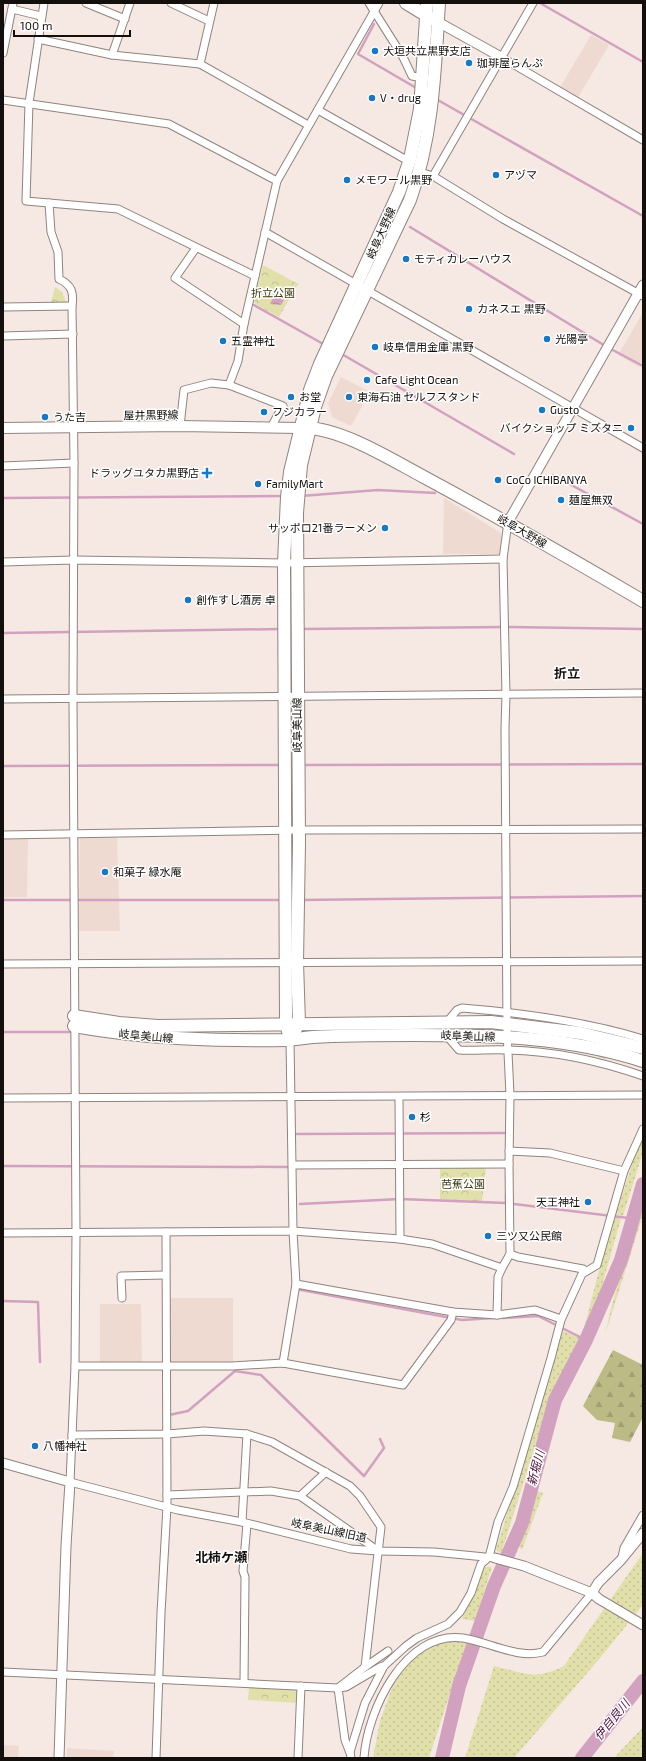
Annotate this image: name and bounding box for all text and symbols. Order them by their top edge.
scale bar [14,12,130,38]
text: 100 m [20,18,52,32]
place label: 大垣共立黒野支店 [383,44,471,57]
marker: 大垣共立黒野支店 [370,46,380,56]
place label: 珈琲屋らんぷ [477,56,543,69]
marker: 珈琲屋らんぷ [464,58,474,68]
place label: V・drug [380,91,421,104]
marker: V・drug [367,93,377,103]
place label: アヅマ [504,168,537,181]
marker: アヅマ [491,170,501,180]
place label: メモワール黒野 [355,173,432,186]
marker: メモワール黒野 [342,175,352,185]
street label: 岐阜大野線 [363,205,398,261]
place label: モティカレーハウス [414,252,512,265]
marker: モティカレーハウス [401,254,411,264]
park label: 折立公園 [251,286,295,299]
place label: カネスエ 黒野 [477,302,545,315]
marker: カネスエ 黒野 [464,304,474,314]
place label: 光陽亭 [555,332,588,345]
place label: 五霊神社 [231,334,275,347]
marker: 光陽亭 [542,334,552,344]
marker: 五霊神社 [218,336,228,346]
place label: 岐阜信用金庫 黒野 [383,340,473,353]
marker: 岐阜信用金庫 黒野 [370,342,380,352]
place label: Cafe Light Ocean [375,373,458,386]
marker: Cafe Light Ocean [362,375,372,385]
place label: お堂 [299,390,321,403]
place label: 東海石油 セルフスタンド [357,390,480,403]
marker: お堂 [286,392,296,402]
marker: 東海石油 セルフスタンド [344,392,354,402]
place label: Gusto [550,403,579,416]
place label: フジカラー [272,405,327,418]
marker: Gusto [537,405,547,415]
marker: フジカラー [259,407,269,417]
street label: 屋井黒野線 [123,408,179,421]
place label: うた吉 [53,410,86,423]
marker: うた吉 [40,412,50,422]
place label: バイクショップ ミズタニ [500,421,623,434]
marker: バイクショップ ミズタニ [626,423,636,433]
place label: ドラッグユタカ黒野店 [89,466,199,479]
marker: ドラッグユタカ黒野店 [202,468,212,478]
place label: CoCo ICHIBANYA [506,473,587,486]
marker: CoCo ICHIBANYA [493,475,503,485]
place label: FamilyMart [266,477,323,490]
marker: FamilyMart [253,479,263,489]
place label: 麺屋無双 [569,493,613,506]
marker: 麺屋無双 [556,495,566,505]
street label: 岐阜大野線 [495,511,549,550]
place label: サッポロ21番ラーメン [268,521,377,534]
marker: サッポロ21番ラーメン [380,523,390,533]
place label: 創作すし酒房 卓 [196,593,275,606]
marker: 創作すし酒房 卓 [183,595,193,605]
district label: 折立 [554,665,580,681]
street label: 岐阜美山線 [290,698,303,753]
place label: 和菓子 緑水庵 [113,865,181,878]
marker: 和菓子 緑水庵 [100,867,110,877]
street label: 岐阜美山線 [118,1027,174,1044]
street label: 岐阜美山線 [440,1028,496,1043]
place label: 杉 [420,1110,431,1123]
marker: 杉 [407,1112,417,1122]
park label: 芭蕉公園 [441,1177,485,1190]
place label: 天王神社 [536,1195,580,1208]
marker: 天王神社 [583,1197,593,1207]
place label: 三ツ又公民館 [496,1229,562,1242]
marker: 三ツ又公民館 [483,1231,493,1241]
place label: 八幡神社 [43,1439,87,1452]
marker: 八幡神社 [30,1441,40,1451]
water label: 新堀川 [524,1447,547,1487]
street label: 岐阜美山線旧道 [290,1515,368,1544]
district label: 北柿ケ瀬 [195,1549,248,1565]
water label: 伊自良川 [591,1695,633,1742]

